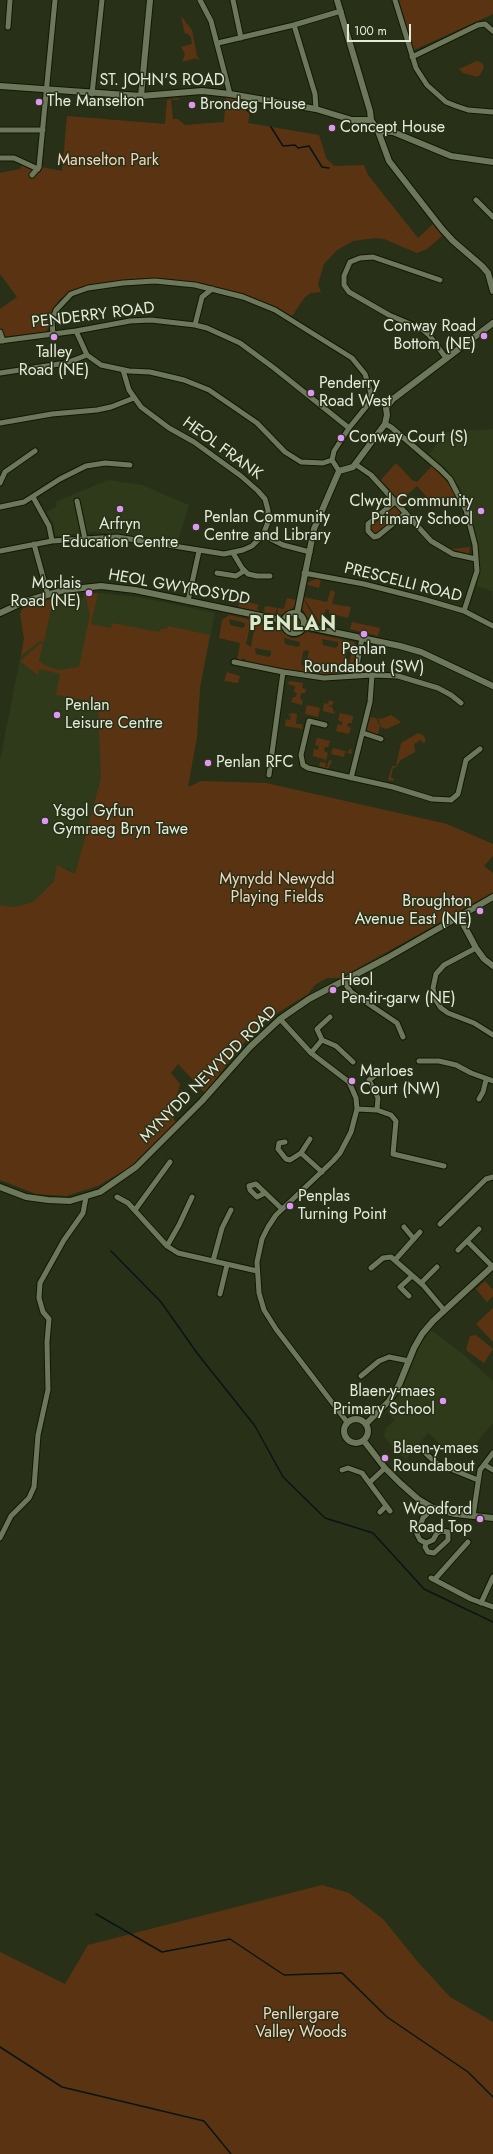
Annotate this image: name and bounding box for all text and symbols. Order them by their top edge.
scale bar [349,16,413,42]
text: 100 m [354,22,387,40]
street label: ST. JOHN'S ROAD [99,71,225,91]
place label: The Manselton [47,92,144,112]
place label: Brondeg House [200,95,306,115]
marker: The Manselton [34,97,44,107]
marker: Brondeg House [187,100,197,110]
place label: Concept House [340,118,445,138]
marker: Concept House [327,123,337,133]
park label: Manselton Park [57,151,159,171]
street label: PENDERRY ROAD [30,299,156,333]
place label: Conway Road Bottom (NE) [383,317,476,355]
marker: Conway Road Bottom (NE) [479,331,489,341]
marker: Talley Road (NE) [49,332,59,342]
place label: Talley Road (NE) [19,343,89,381]
place label: Penderry Road West [319,374,391,412]
marker: Penderry Road West [306,388,316,398]
street label: HEOL FRANK [178,414,266,484]
place label: Conway Court (S) [349,428,468,448]
marker: Conway Court (S) [336,433,346,443]
place label: Clwyd Community Primary School [350,492,473,530]
marker: Arfryn Education Centre [115,504,125,514]
marker: Clwyd Community Primary School [476,506,486,516]
place label: Penlan Community Centre and Library [204,508,330,546]
place label: Arfryn Education Centre [62,515,178,553]
marker: Penlan Community Centre and Library [191,522,201,532]
street label: PRESCELLI ROAD [342,559,464,607]
street label: HEOL GWYROSYDD [107,566,251,610]
place label: Morlais Road (NE) [11,574,81,612]
marker: Morlais Road (NE) [84,588,94,598]
district label: PENLAN [249,613,337,637]
marker: Penlan Roundabout (SW) [359,629,369,639]
place label: Penlan Roundabout (SW) [304,640,424,678]
place label: Penlan Leisure Centre [65,696,163,734]
marker: Penlan Leisure Centre [52,710,62,720]
place label: Penlan RFC [216,753,293,773]
marker: Penlan RFC [203,758,213,768]
place label: Ysgol Gyfun Gymraeg Bryn Tawe [53,802,188,840]
marker: Ysgol Gyfun Gymraeg Bryn Tawe [40,816,50,826]
park label: Mynydd Newydd Playing Fields [219,870,335,908]
place label: Broughton Avenue East (NE) [355,892,472,930]
marker: Broughton Avenue East (NE) [475,906,485,916]
place label: Heol Pen-tir-garw (NE) [341,971,456,1009]
marker: Heol Pen-tir-garw (NE) [328,985,338,995]
street label: MYNYDD NEWYDD ROAD [137,1003,281,1147]
place label: Marloes Court (NW) [360,1062,440,1100]
marker: Marloes Court (NW) [347,1076,357,1086]
place label: Penplas Turning Point [298,1187,386,1225]
marker: Penplas Turning Point [285,1201,295,1211]
place label: Blaen-y-maes Primary School [333,1382,435,1420]
marker: Blaen-y-maes Primary School [438,1396,448,1406]
place label: Blaen-y-maes Roundabout [393,1439,479,1477]
marker: Blaen-y-maes Roundabout [380,1453,390,1463]
place label: Woodford Road Top [403,1500,472,1538]
marker: Woodford Road Top [475,1514,485,1524]
park label: Penllergare Valley Woods [255,2005,347,2043]

